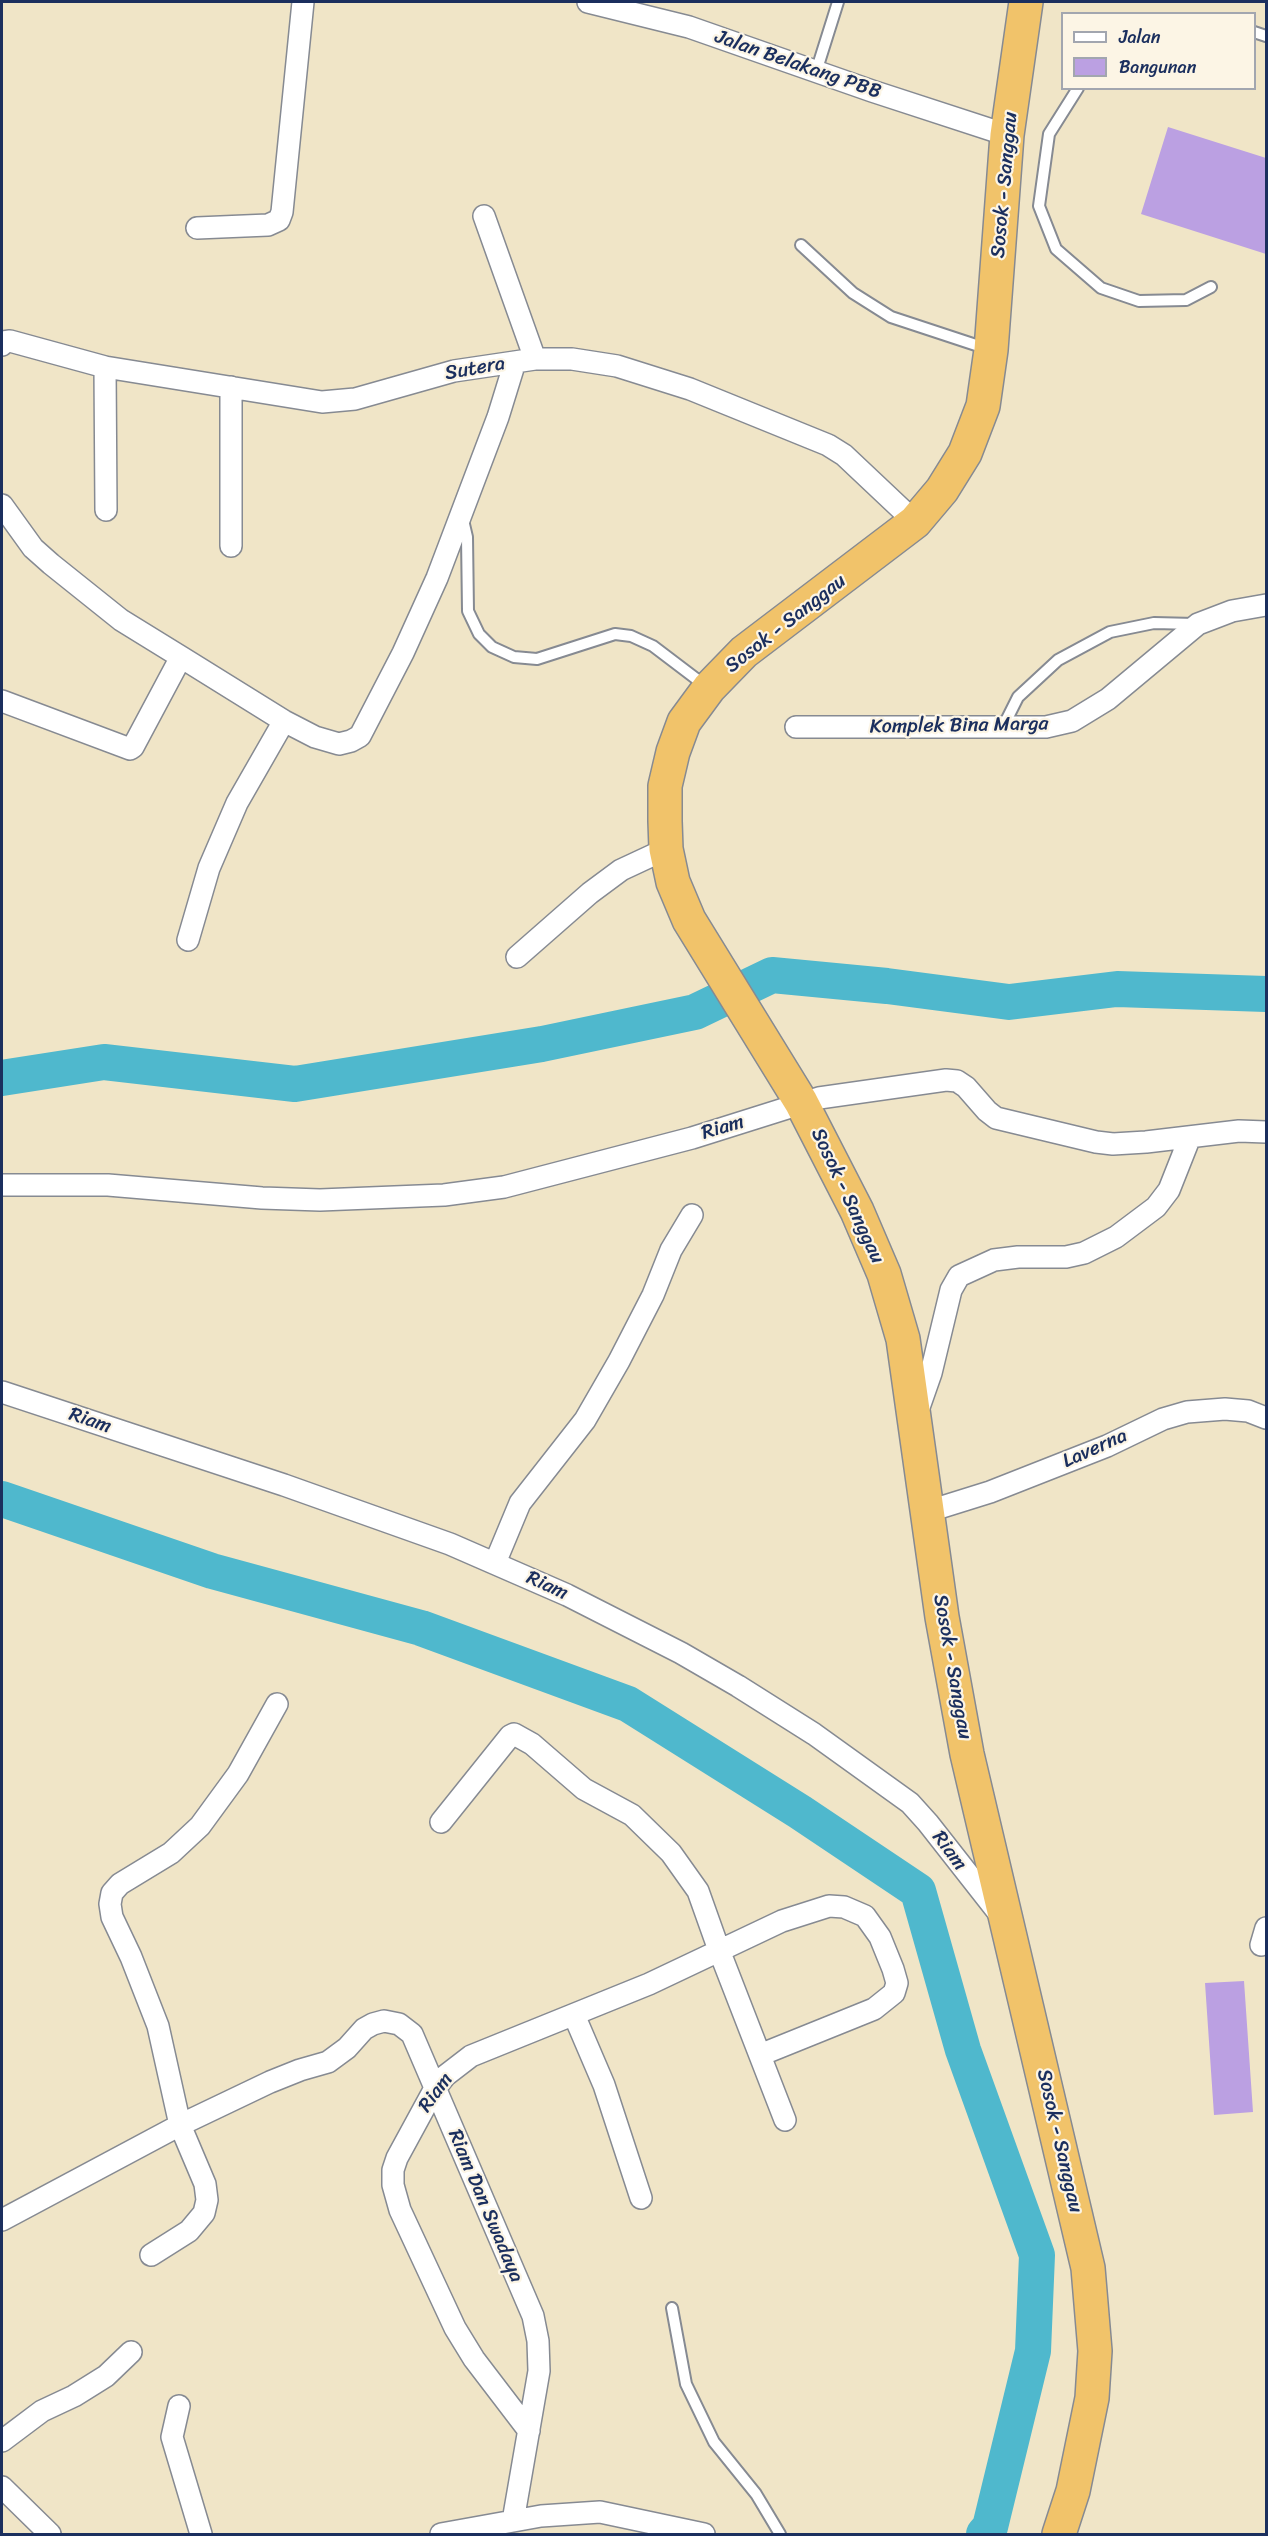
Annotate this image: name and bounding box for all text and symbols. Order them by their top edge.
legend [1061,12,1256,90]
text: Jalan [1119,21,1160,53]
street label: Jalan Belakang PBB [712,25,884,105]
text: Bangunan [1119,51,1196,83]
street label: Sosok - Sanggau [987,111,1023,259]
street label: Sutera [443,352,507,386]
street label: Sosok - Sanggau [721,569,851,679]
street label: Komplek Bina Marga [869,712,1049,740]
street label: Riam [699,1110,747,1146]
street label: Sosok - Sanggau [805,1124,889,1268]
street label: Riam [66,1403,114,1439]
street label: Laverna [1059,1424,1131,1474]
street label: Riam [522,1566,572,1606]
street label: Sosok - Sanggau [927,1593,977,1741]
street label: Riam [926,1827,972,1875]
street label: Sosok - Sanggau [1031,2067,1087,2215]
street label: Riam [414,2069,458,2117]
street label: Riam Dan Swadaya [442,2126,528,2286]

